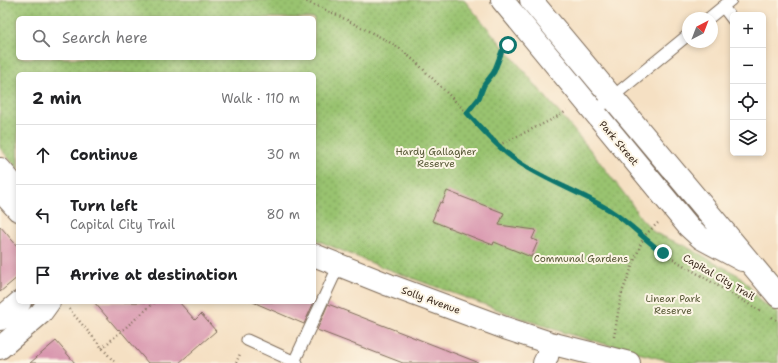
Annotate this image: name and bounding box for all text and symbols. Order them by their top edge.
north arrow [682,12,718,48]
map controls [730,12,766,156]
button: + [730,12,766,48]
search box [16,16,316,60]
icon: search [30,27,52,49]
text: Search here [62,28,148,48]
route start [499,36,517,54]
button: − [730,48,766,84]
button: locate [730,84,766,120]
text: 2 min [32,87,82,109]
text: Walk · 110 m [221,90,300,107]
street label: Park Street [597,118,641,168]
button: layers [730,120,766,156]
icon: ahead [32,144,54,166]
text: Continue [70,145,138,165]
park label: Hardy Gallagher Reserve [395,145,477,170]
text: 30 m [266,146,300,163]
text: Turn left [70,196,138,216]
icon: left [32,204,54,226]
text: 80 m [266,206,300,223]
text: Capital City Trail [70,216,175,233]
route end [654,244,672,262]
street label: Capital City Trail [681,251,757,303]
park label: Communal Gardens [534,252,628,265]
icon: arrive [32,264,54,286]
text: Arrive at destination [70,265,238,285]
street label: Solly Avenue [400,283,462,317]
park label: Linear Park Reserve [645,292,701,317]

